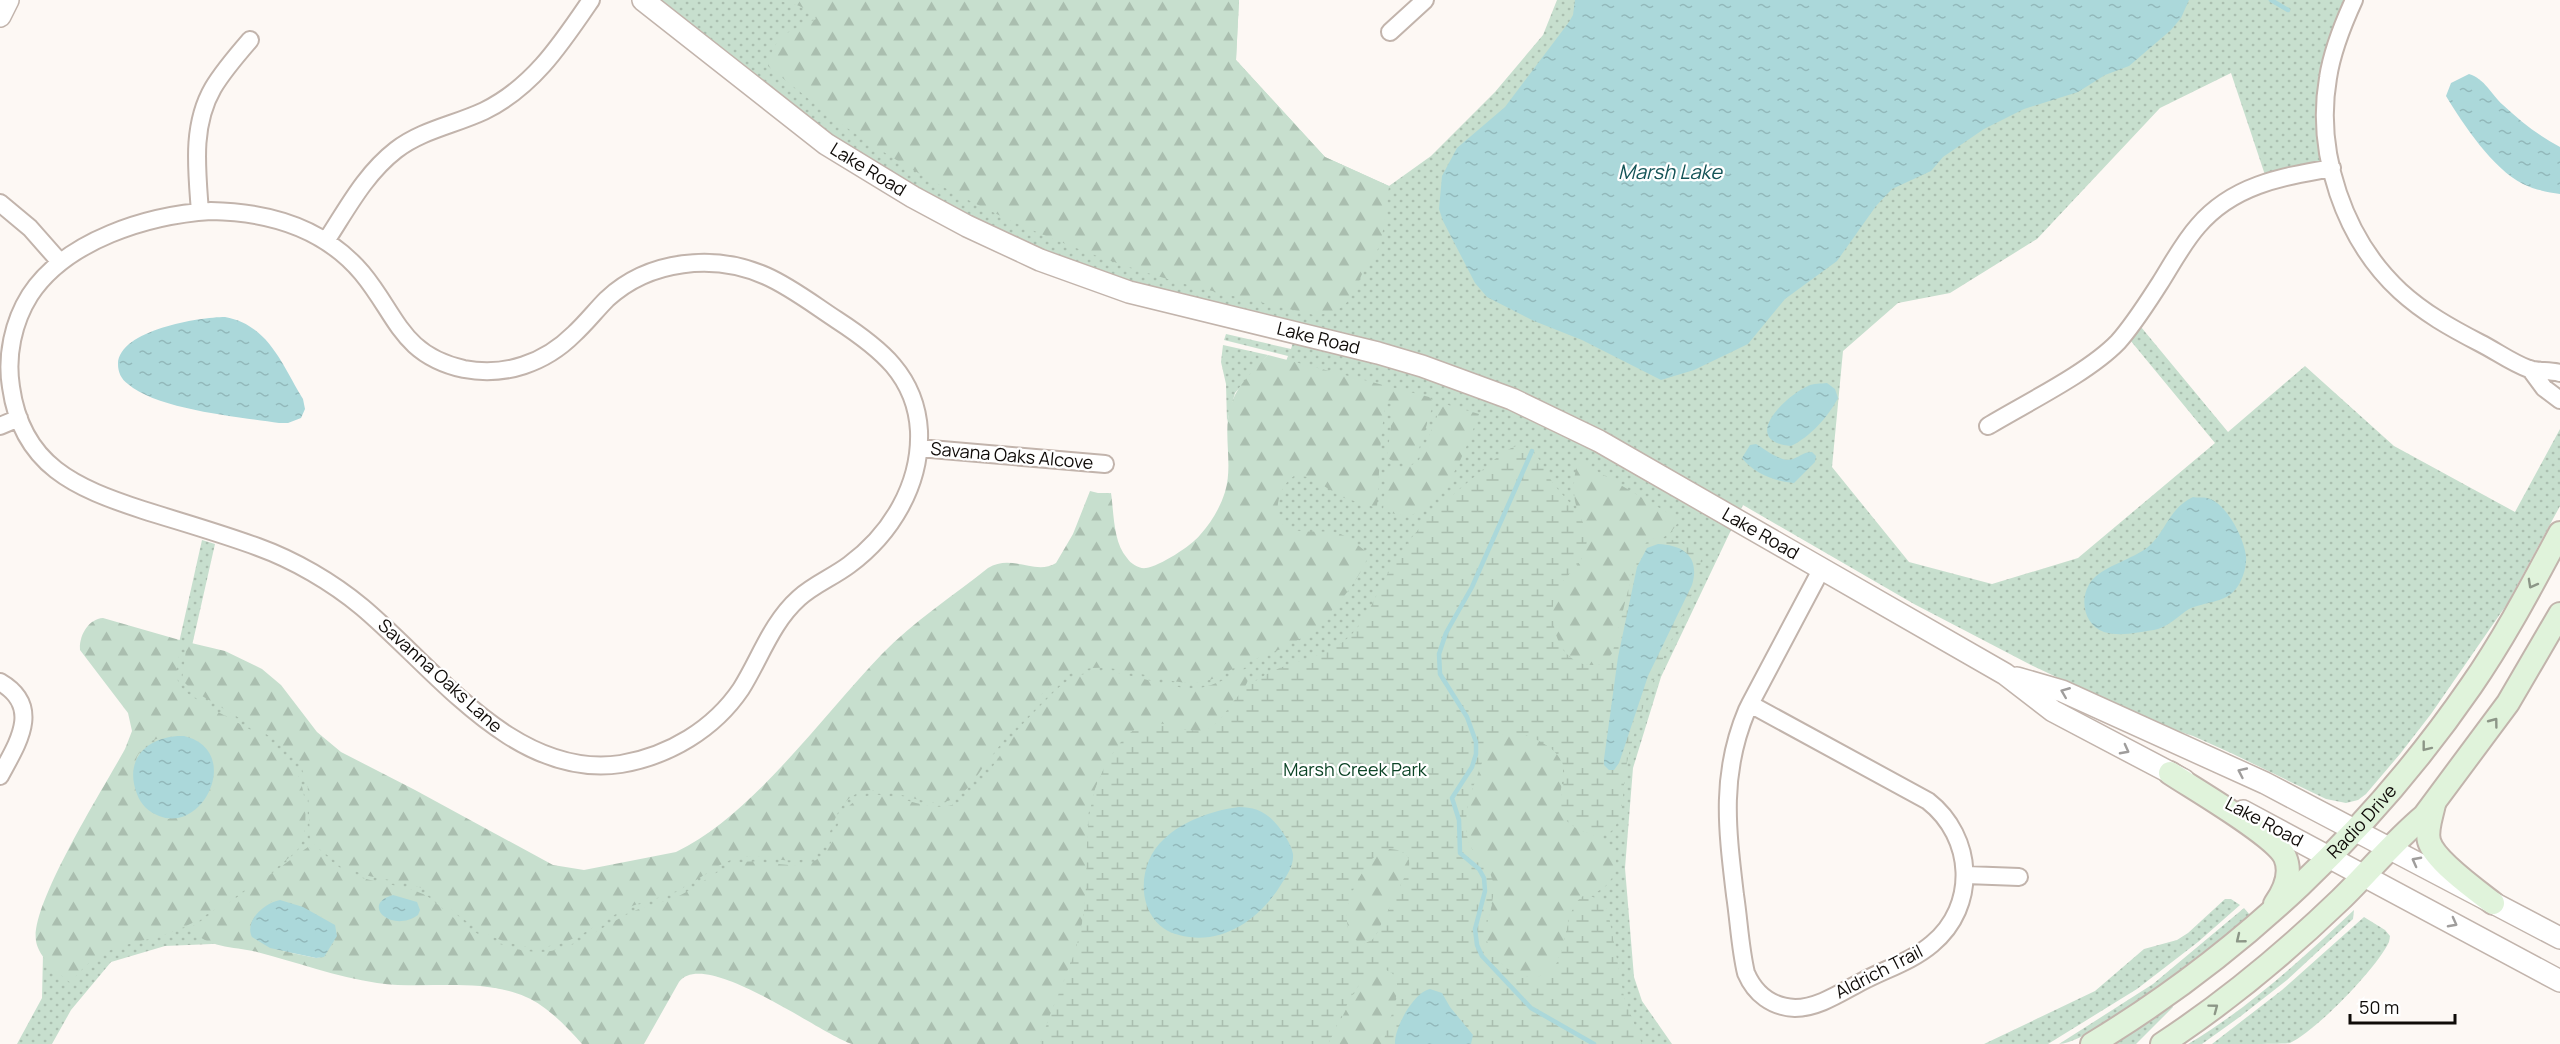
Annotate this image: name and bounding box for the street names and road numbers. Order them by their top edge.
street label: Lake Road [826,136,911,201]
street label: Lake Road [1274,316,1363,359]
street label: Savana Oaks Alcove [930,436,1094,474]
street label: Lake Road [1718,501,1804,564]
street label: Savanna Oaks Lane [373,613,508,738]
street label: Radio Drive [2321,779,2402,863]
street label: Lake Road [2221,791,2308,852]
street label: Aldrich Trail [1831,939,1927,1004]

